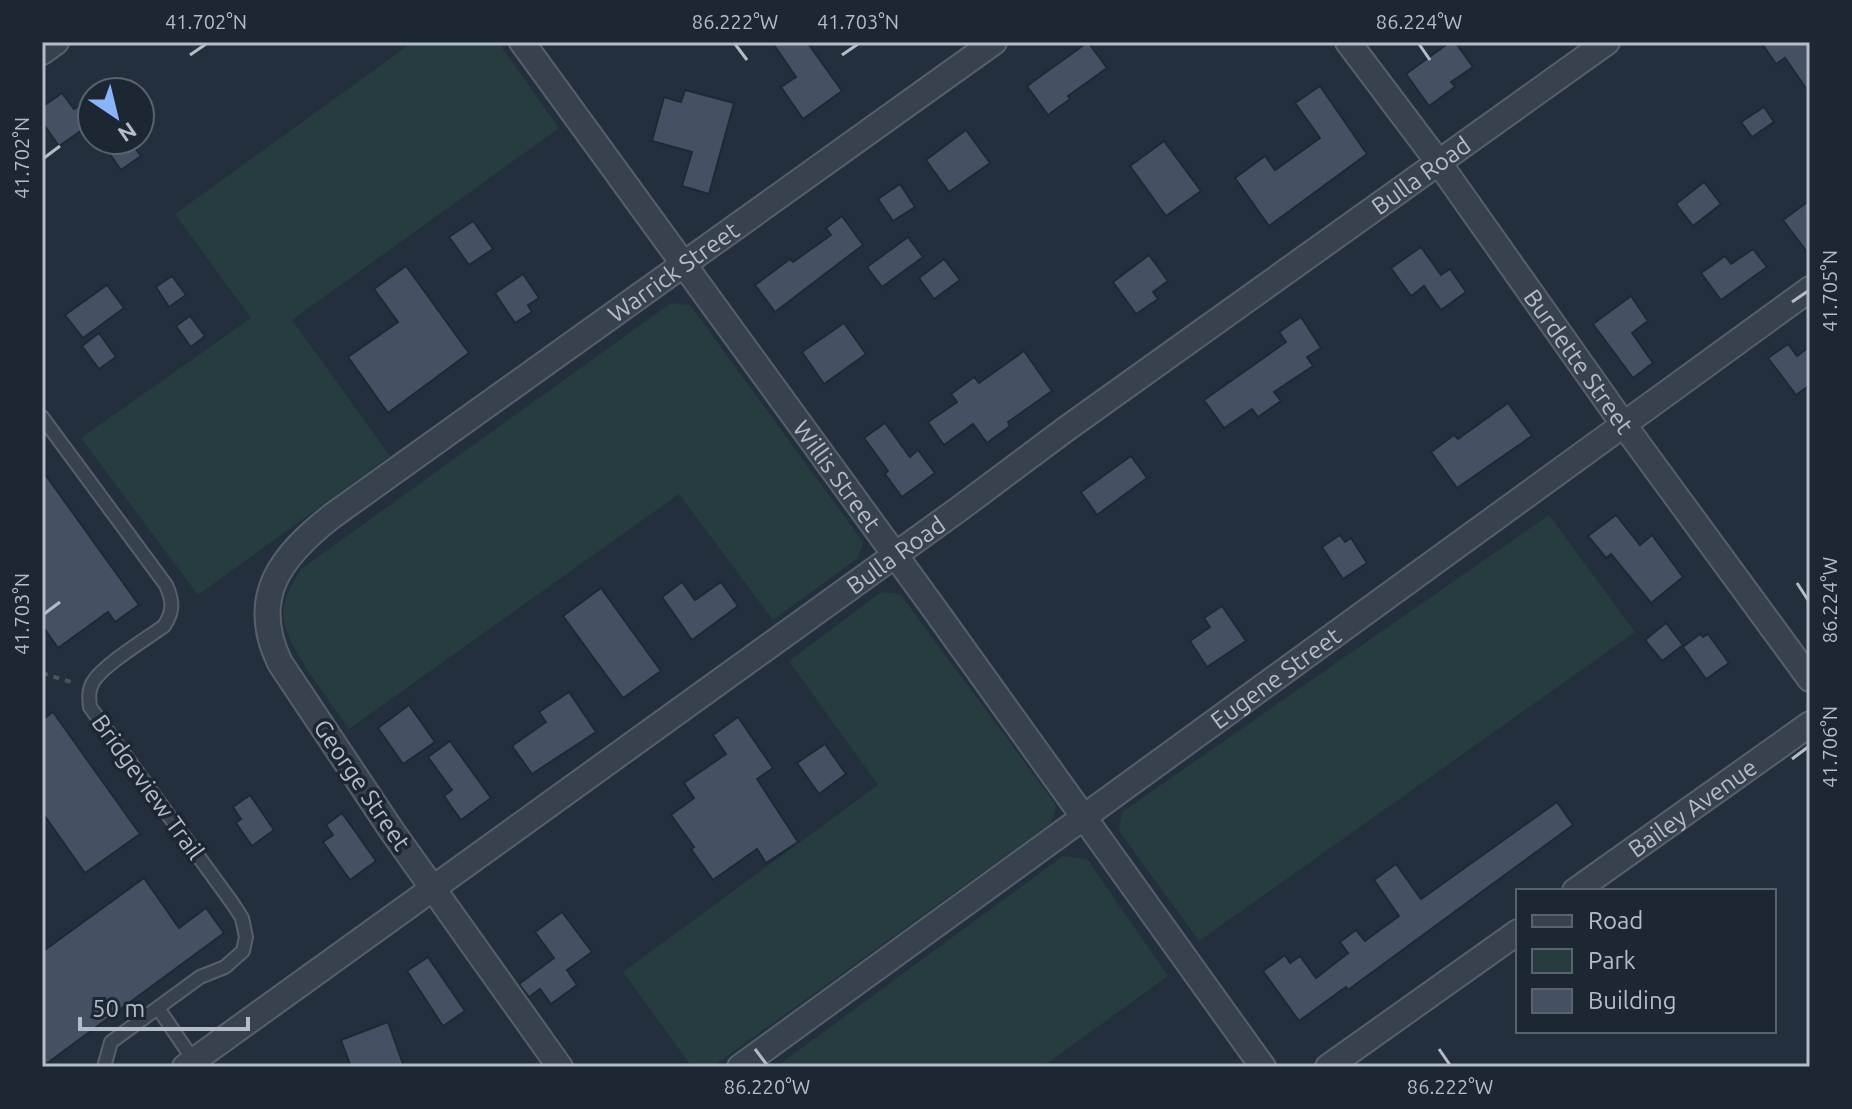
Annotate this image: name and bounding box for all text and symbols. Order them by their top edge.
text: 41.702°N [165,10,247,33]
text: 86.222°W [692,10,778,33]
text: 41.703°N [817,10,899,33]
text: 86.224°W [1376,10,1462,33]
north arrow [76,76,156,156]
text: 41.702°N [10,117,33,199]
text: N [114,118,142,148]
street label: Bulla Road [1366,131,1475,220]
street label: Warrick Street [603,216,744,327]
text: 41.705°N [1818,250,1841,332]
street label: Burdette Street [1519,284,1639,439]
street label: Willis Street [788,415,887,536]
street label: Bulla Road [841,510,950,599]
text: 86.224°W [1818,557,1841,643]
text: 41.703°N [10,573,33,655]
street label: Eugene Street [1205,621,1346,734]
text: 41.706°N [1818,706,1841,788]
street label: Bridgeview Trail [86,709,210,865]
street label: George Street [308,715,416,856]
street label: Bailey Avenue [1623,753,1762,862]
legend [1516,889,1776,1033]
text: Road [1588,907,1643,934]
text: Park [1588,947,1636,974]
scale bar [80,981,248,1031]
text: Building [1588,987,1676,1014]
text: 50 m [92,995,145,1022]
text: 86.220°W [724,1075,810,1098]
text: 86.222°W [1407,1075,1493,1098]

